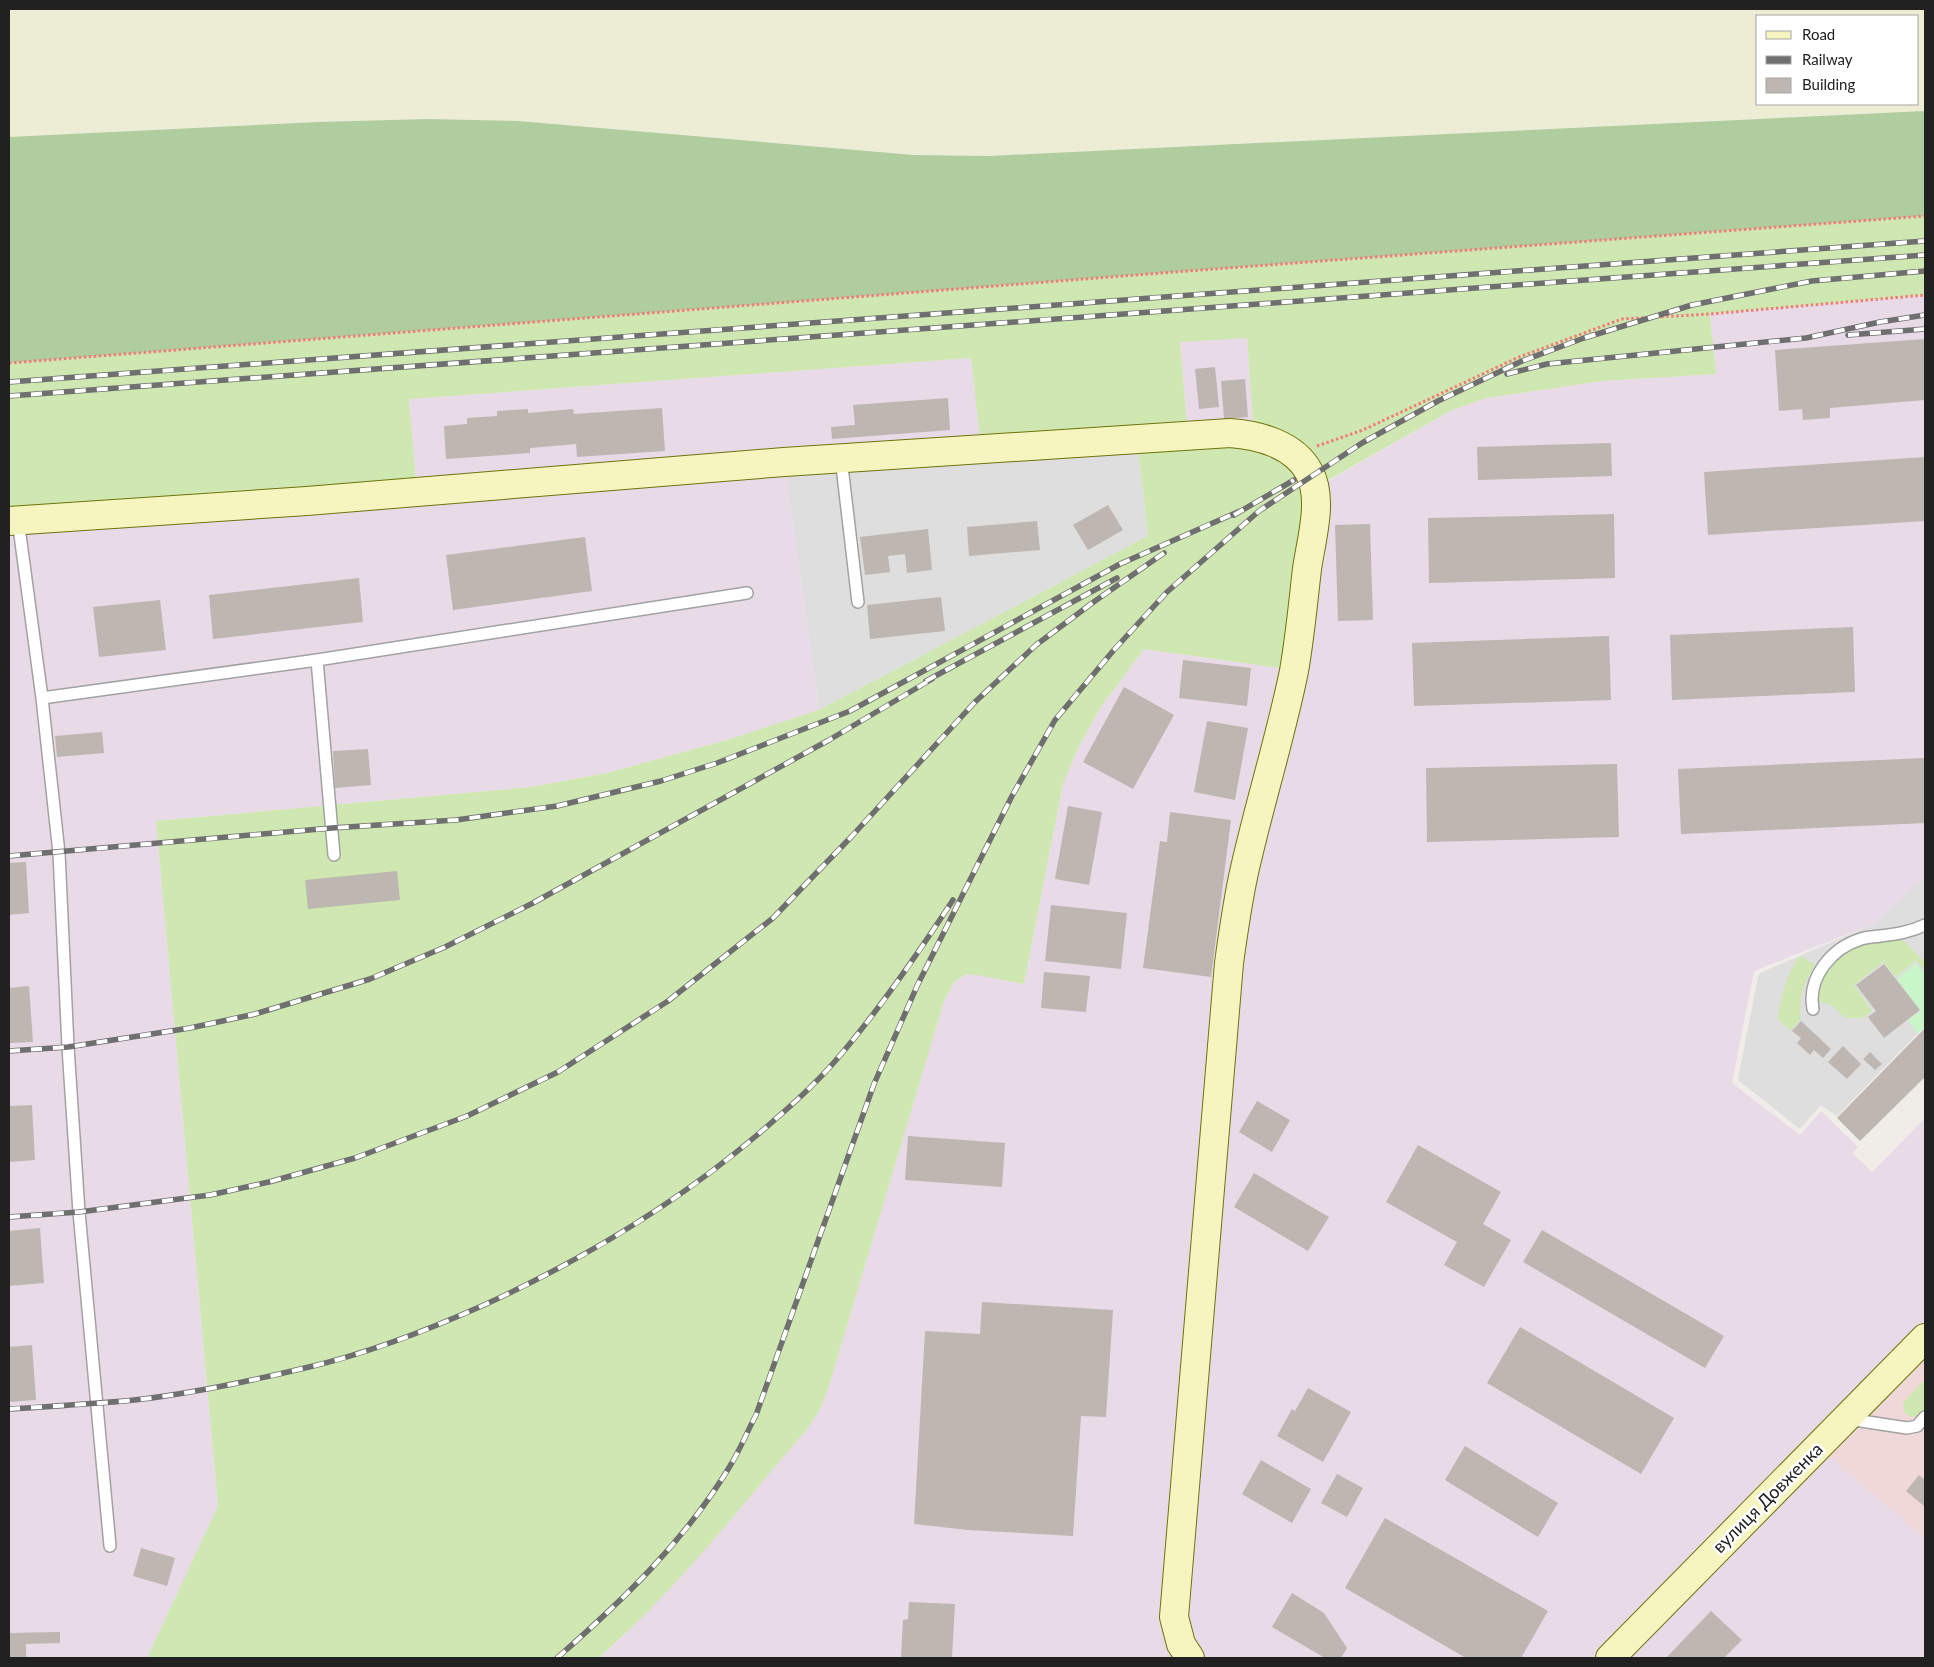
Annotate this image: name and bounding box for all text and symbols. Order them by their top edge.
legend [1756,15,1919,105]
text: Road [1802,25,1835,43]
text: Railway [1802,50,1853,68]
text: Building [1802,75,1855,93]
street label: вулиця Довженка [1708,1438,1827,1557]

